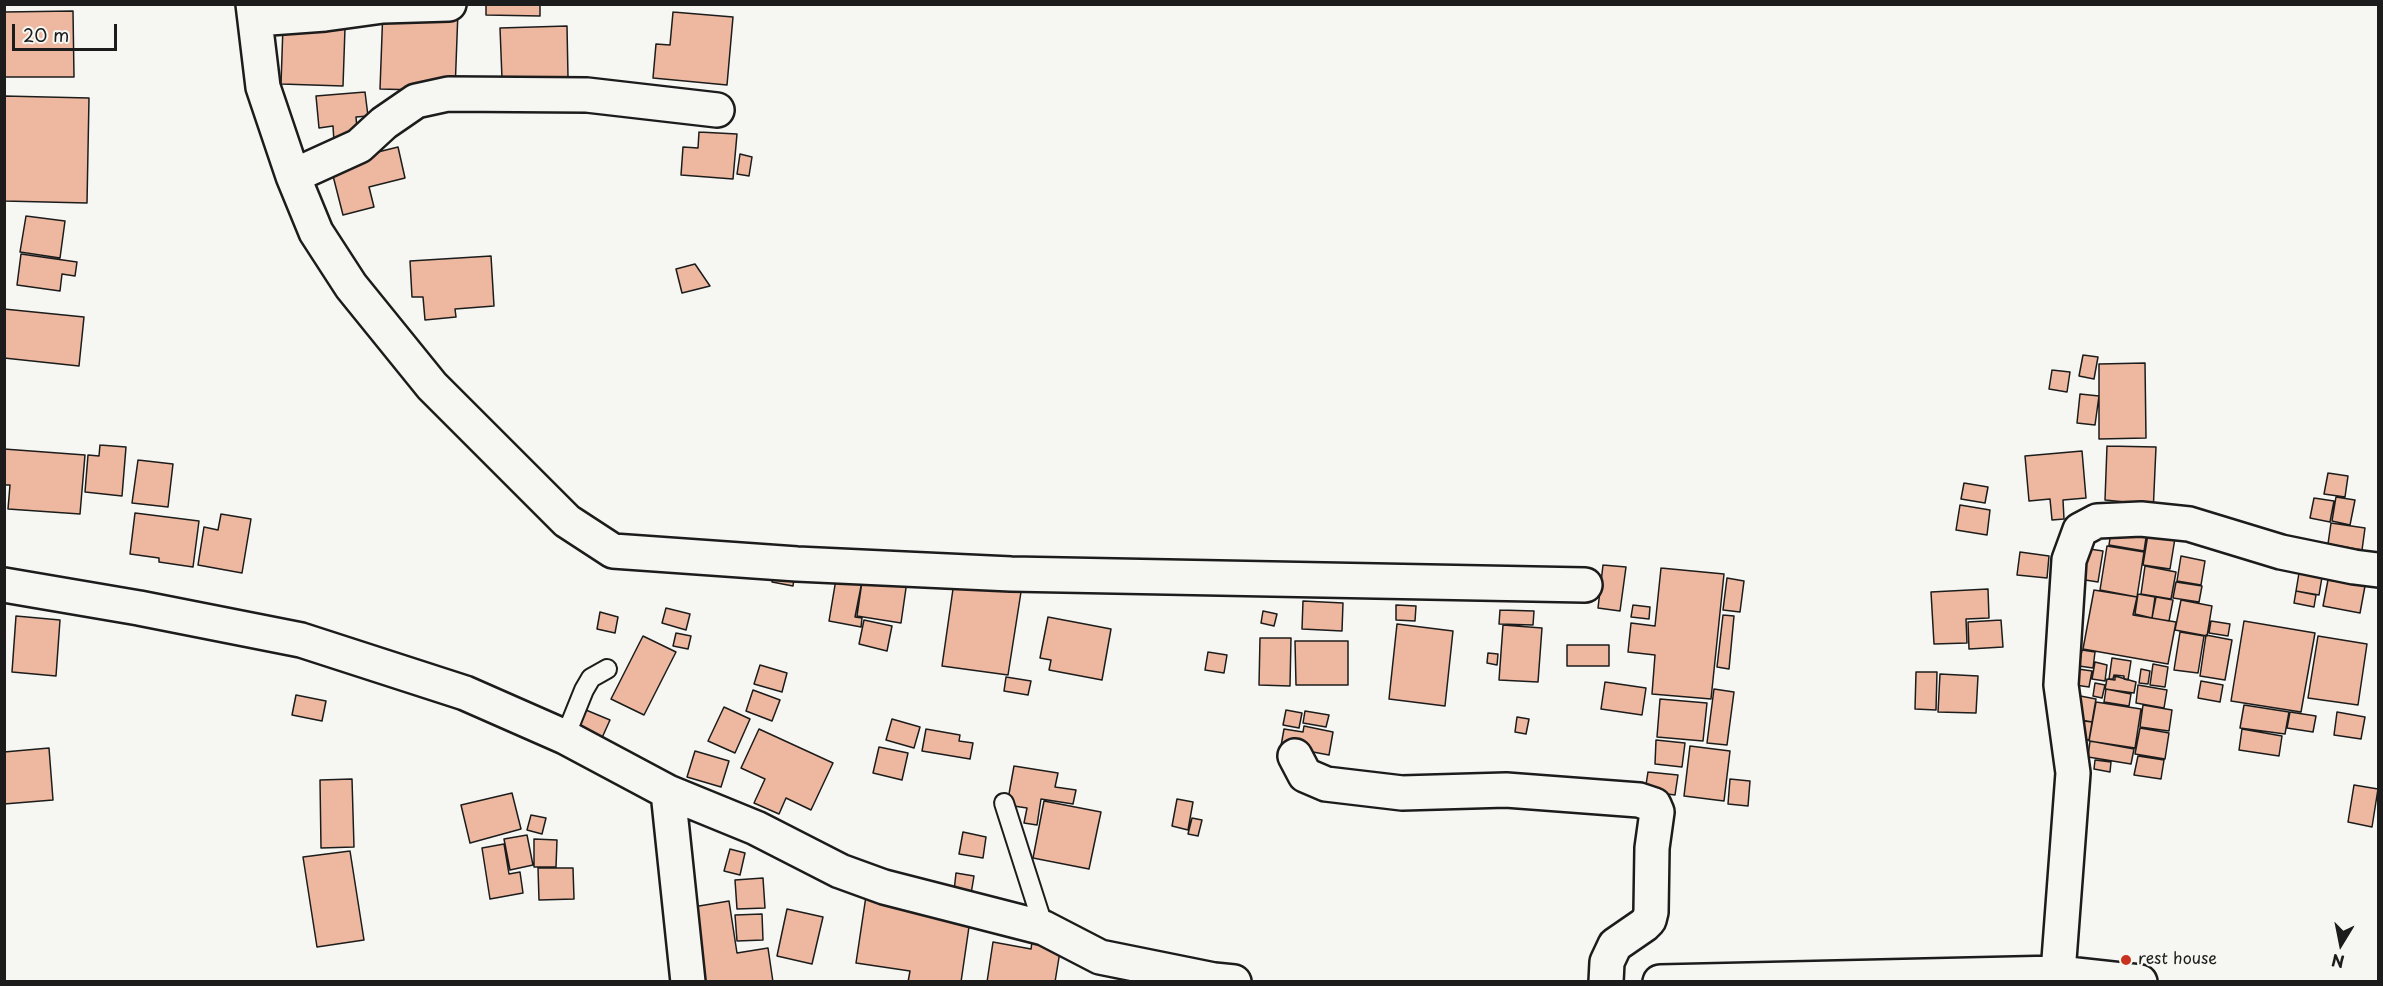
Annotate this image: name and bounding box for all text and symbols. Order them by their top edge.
scale bar [15,12,120,50]
text: 20 m [23,21,69,48]
north arrow [2311,914,2371,974]
text: N [2330,949,2346,975]
place label: rest house [2138,950,2217,970]
marker: rest house [2119,953,2133,967]

